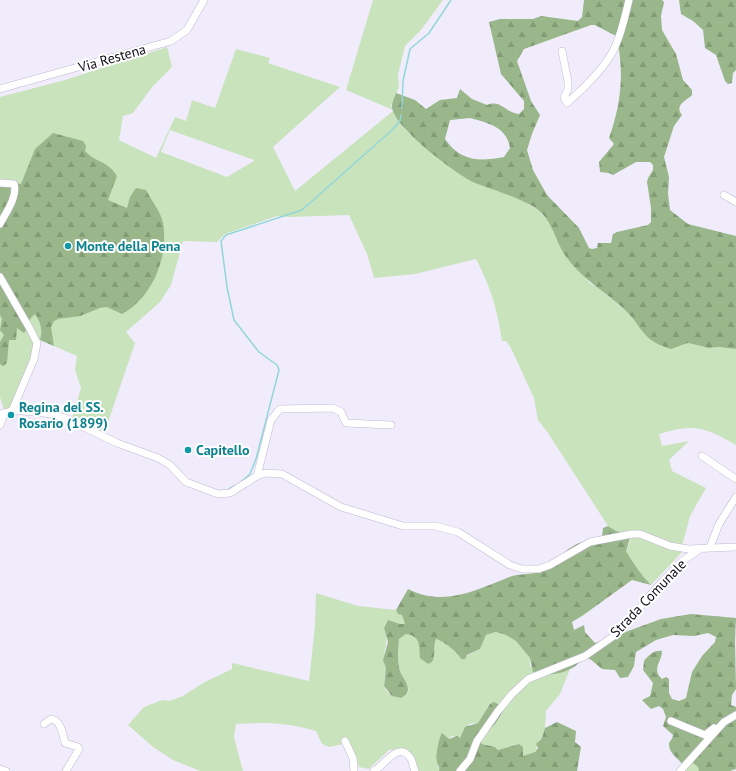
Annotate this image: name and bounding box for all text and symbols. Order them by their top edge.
street label: Via Restena [75,40,148,76]
place label: Monte della Pena [76,237,180,255]
marker: Monte della Pena [63,241,73,251]
place label: Regina del SS. Rosario (1899) [19,398,108,432]
marker: Regina del SS. Rosario (1899) [6,410,16,420]
place label: Capitello [196,441,250,459]
marker: Capitello [183,445,193,455]
street label: Strada Comunale [606,555,690,641]

